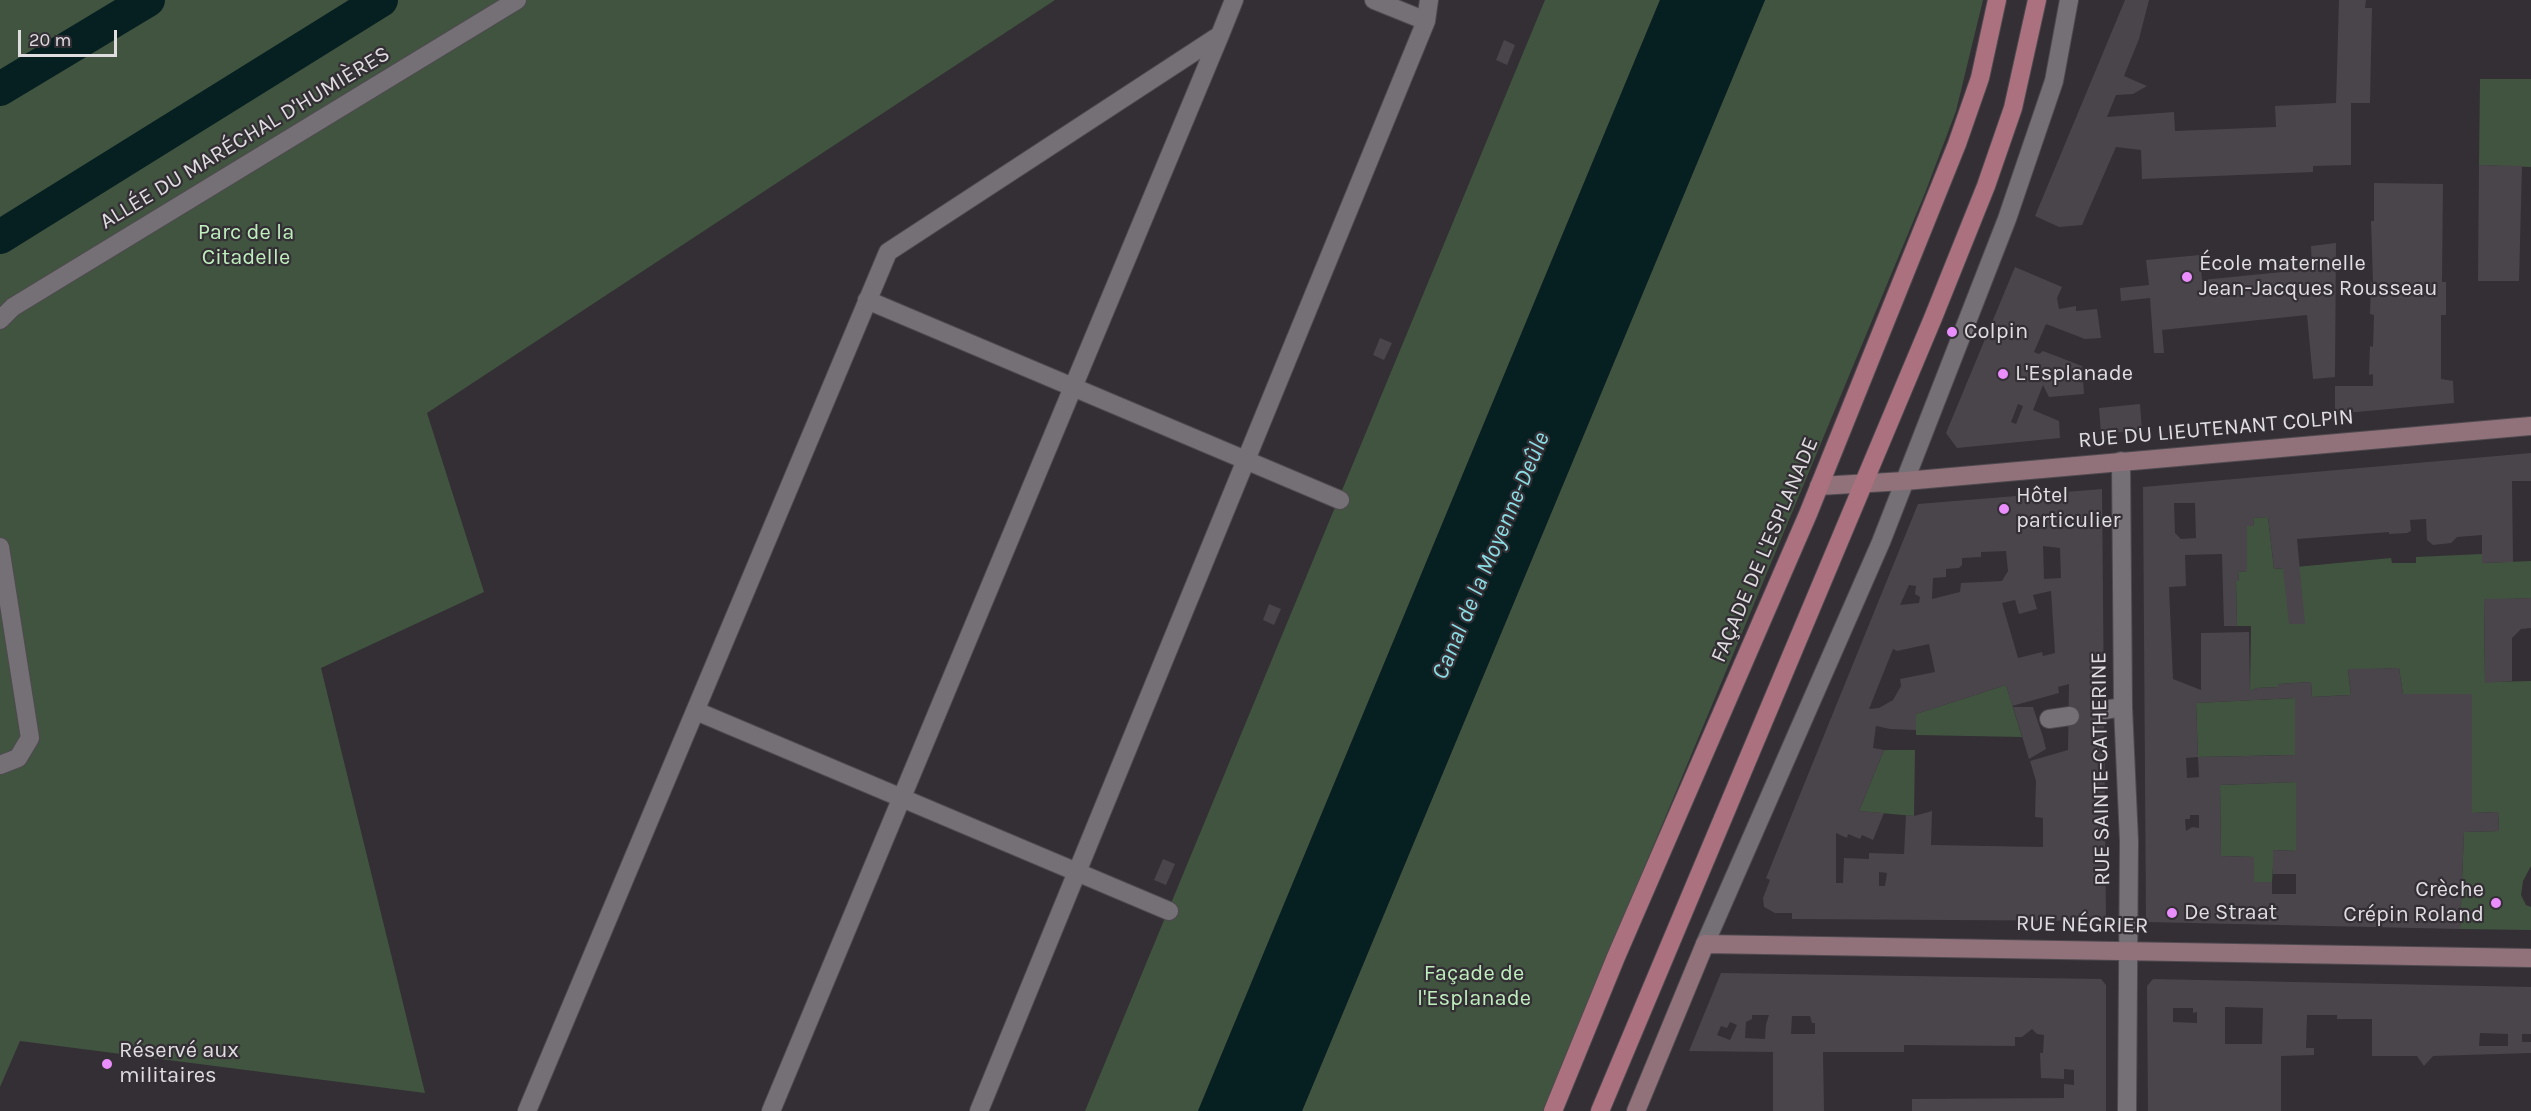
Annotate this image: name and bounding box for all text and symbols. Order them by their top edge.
scale bar [21,18,120,56]
text: 20 m [29,29,71,51]
street label: ALLÉE DU MARÉCHAL D'HUMIÈRES [95,41,395,235]
park label: Parc de la Citadelle [198,220,294,272]
place label: École maternelle Jean-Jacques Rousseau [2199,251,2437,302]
marker: École maternelle Jean-Jacques Rousseau [2180,270,2194,284]
place label: Colpin [1964,319,2028,345]
marker: Colpin [1945,325,1959,339]
place label: L'Esplanade [2015,361,2133,387]
marker: L'Esplanade [1996,367,2010,381]
street label: RUE DU LIEUTENANT COLPIN [2077,404,2355,454]
water label: Canal de la Moyenne-Deûle [1426,428,1556,684]
street label: FAÇADE DE L'ESPLANADE [1706,434,1824,666]
place label: Hôtel particulier [2016,483,2120,534]
marker: Hôtel particulier [1997,502,2011,516]
street label: RUE SAINTE-CATHERINE [2086,652,2116,886]
place label: Crèche Crépin Roland [2343,877,2484,928]
marker: Crèche Crépin Roland [2489,896,2503,910]
place label: De Straat [2184,900,2277,926]
marker: De Straat [2165,906,2179,920]
street label: RUE NÉGRIER [2016,911,2148,939]
park label: Façade de l'Esplanade [1417,961,1531,1012]
place label: Réservé aux militaires [119,1038,239,1090]
marker: Réservé aux militaires [100,1057,114,1071]

